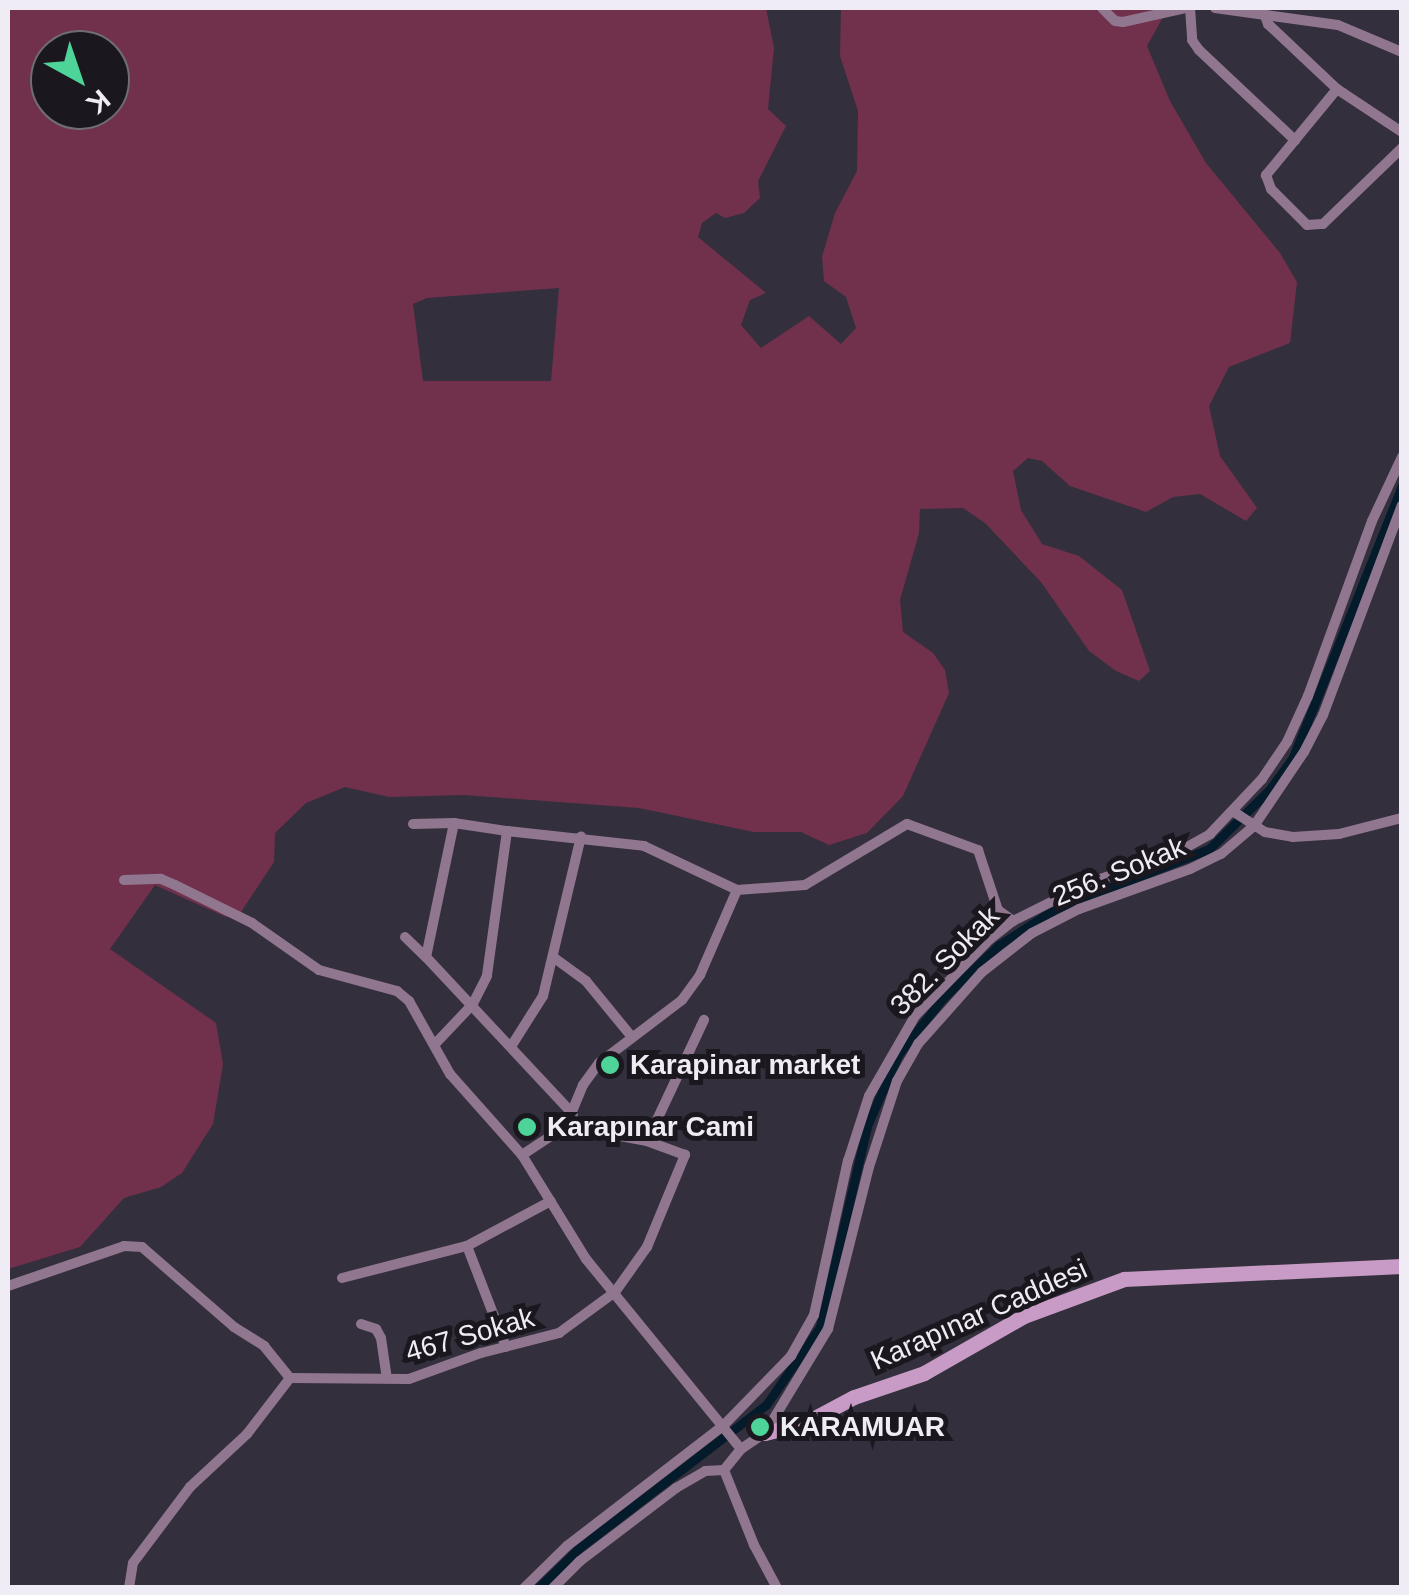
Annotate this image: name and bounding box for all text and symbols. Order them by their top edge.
north arrow [30,30,130,130]
text: K [81,83,116,120]
street label: 256. Sokak [1048,830,1190,914]
street label: 382. Sokak [884,900,1006,1022]
place label: Karapinar market [630,1048,860,1082]
marker: Karapinar market [599,1054,621,1076]
place label: Karapınar Cami [547,1110,754,1144]
marker: Karapınar Cami [516,1116,538,1138]
street label: Karapınar Caddesi [866,1252,1092,1378]
street label: 467 Sokak [402,1301,538,1369]
place label: KARAMUAR [780,1410,945,1444]
marker: KARAMUAR [749,1416,771,1438]

